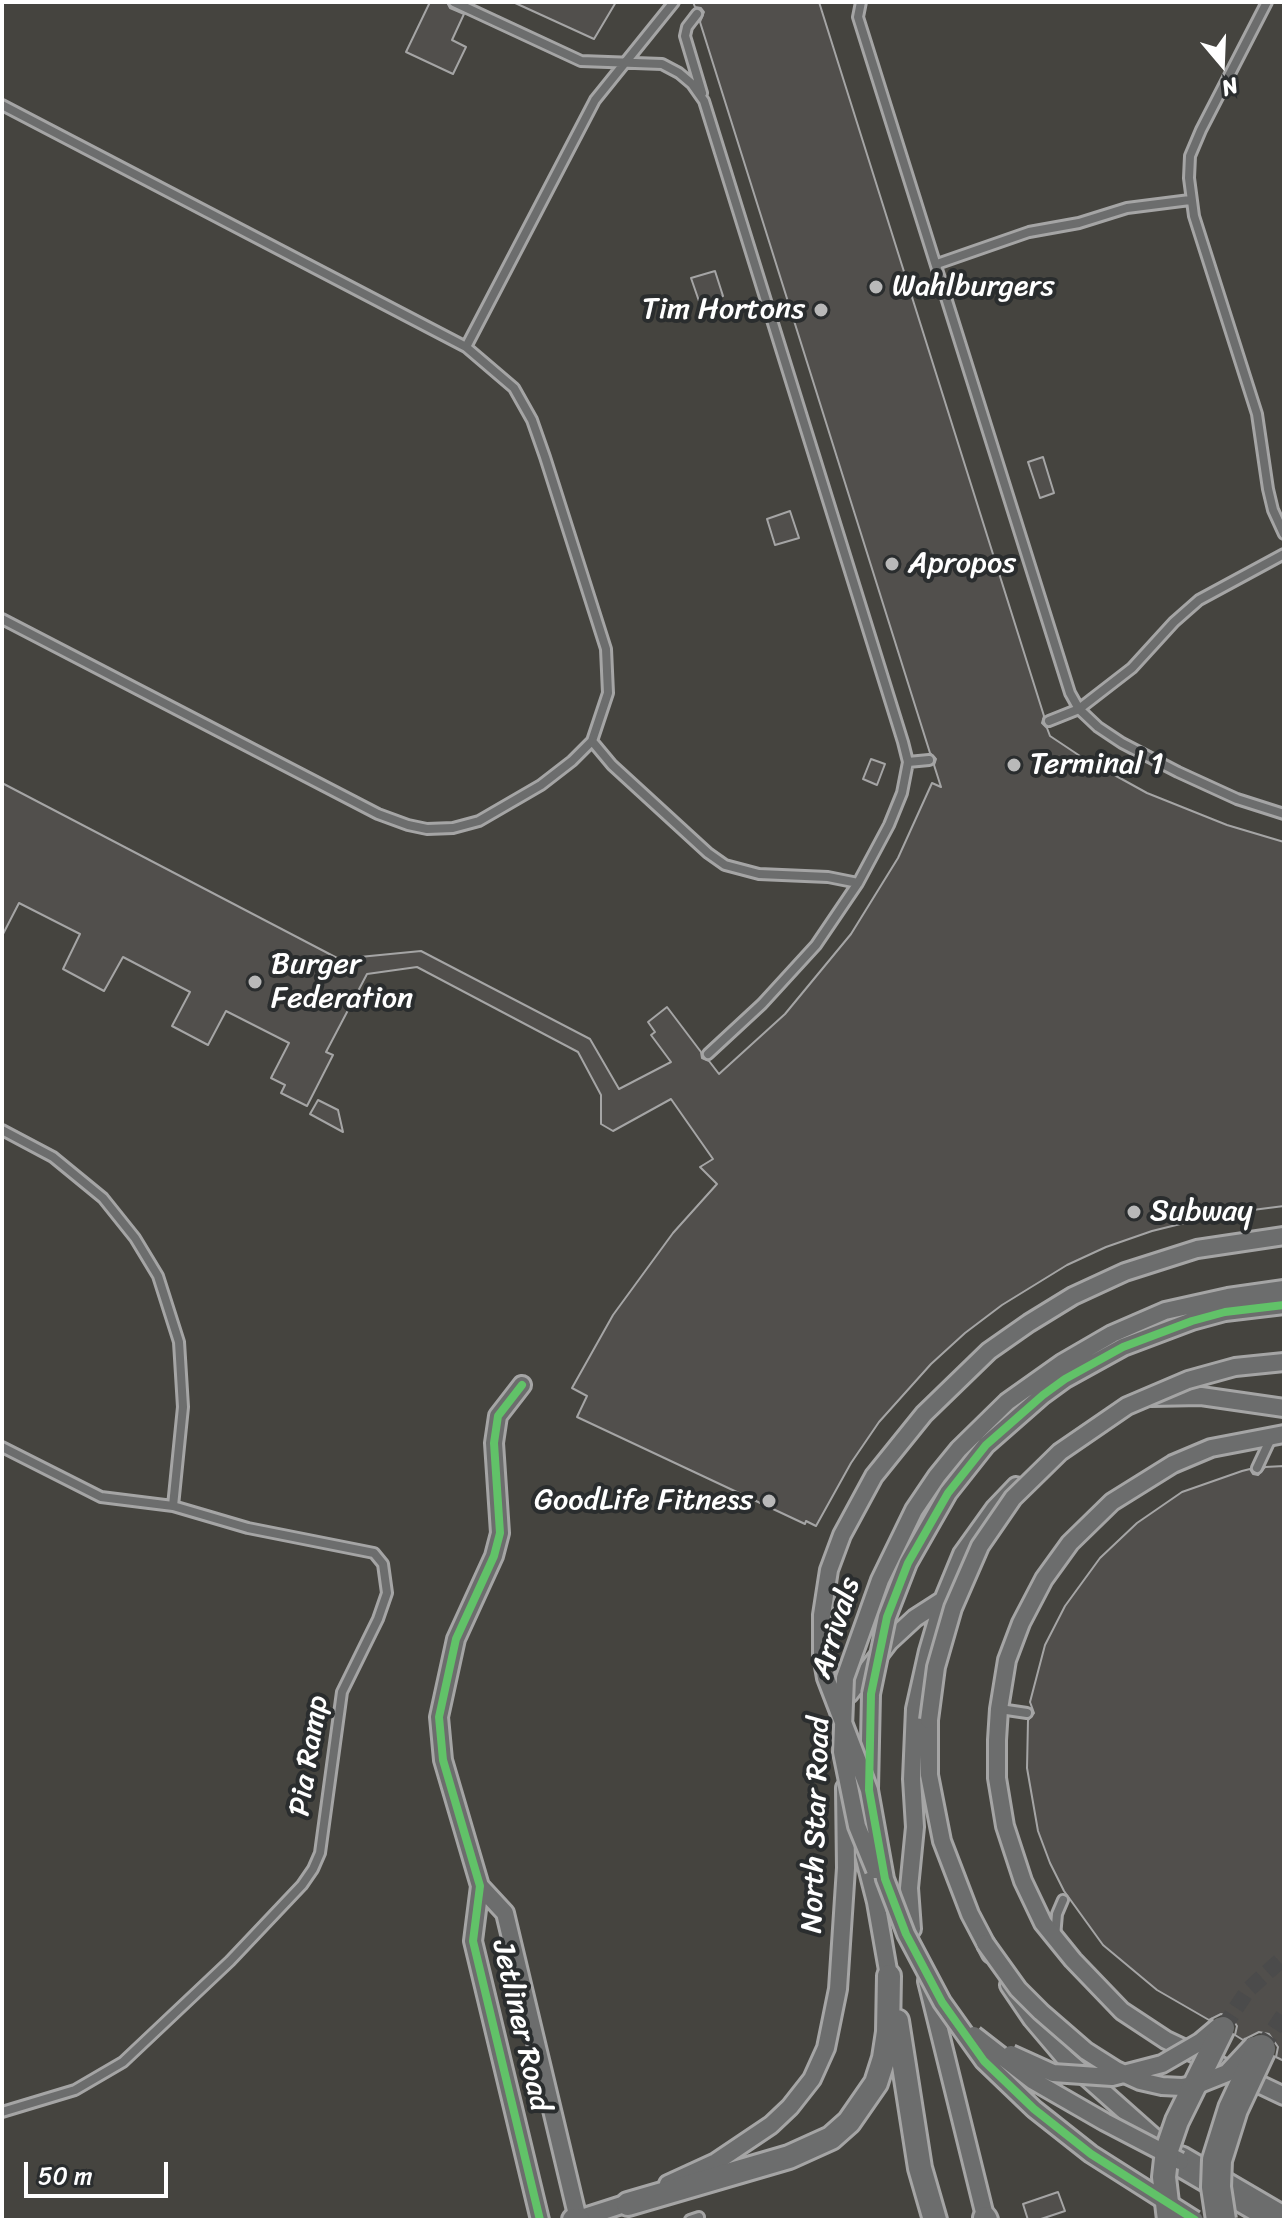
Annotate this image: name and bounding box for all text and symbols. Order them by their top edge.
north arrow [1182,24,1262,104]
text: N [1216,66,1244,108]
place label: Wahlburgers [892,269,1055,305]
marker: Wahlburgers [867,278,885,296]
place label: Tim Hortons [642,292,805,328]
marker: Tim Hortons [812,301,830,319]
place label: Apropos [908,546,1016,582]
marker: Apropos [883,555,901,573]
place label: Terminal 1 [1030,747,1164,783]
marker: Terminal 1 [1005,756,1023,774]
place label: Burger Federation [271,947,413,1018]
marker: Burger Federation [246,973,264,991]
place label: Subway [1150,1194,1253,1230]
marker: Subway [1125,1203,1143,1221]
place label: GoodLife Fitness [534,1483,753,1519]
marker: GoodLife Fitness [760,1492,778,1510]
street label: Arrivals [805,1573,869,1683]
street label: Pia Ramp [283,1693,337,1819]
street label: North Star Road [795,1716,839,1934]
street label: Jetliner Road [483,1937,557,2115]
scale bar [28,2146,172,2196]
text: 50 m [38,2155,93,2197]

